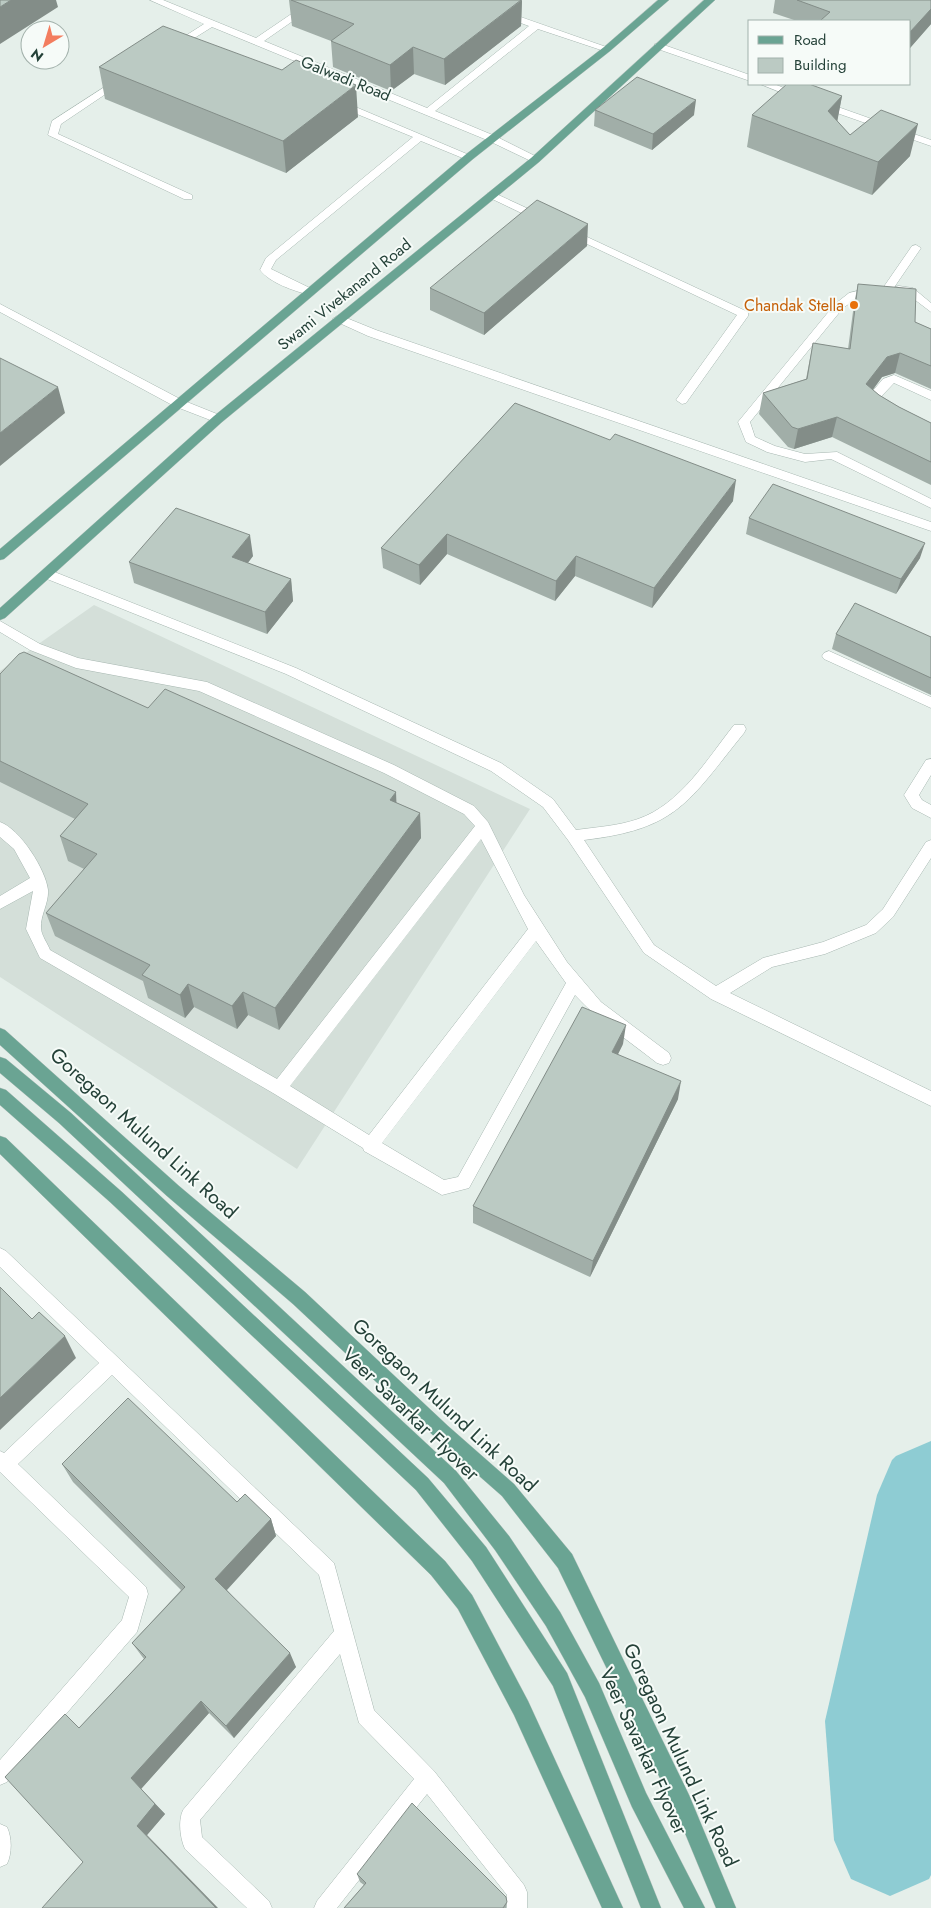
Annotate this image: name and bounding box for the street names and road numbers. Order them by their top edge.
street label: Galwadi Road [297,50,394,107]
street label: Swami Vivekanand Road [272,233,416,356]
street label: Goregaon Mulund Link Road [43,1041,244,1226]
street label: Goregaon Mulund Link Road [346,1312,544,1499]
street label: Veer Savarkar Flyover [335,1341,486,1488]
street label: Goregaon Mulund Link Road [616,1638,745,1872]
street label: Veer Savarkar Flyover [592,1663,695,1840]

